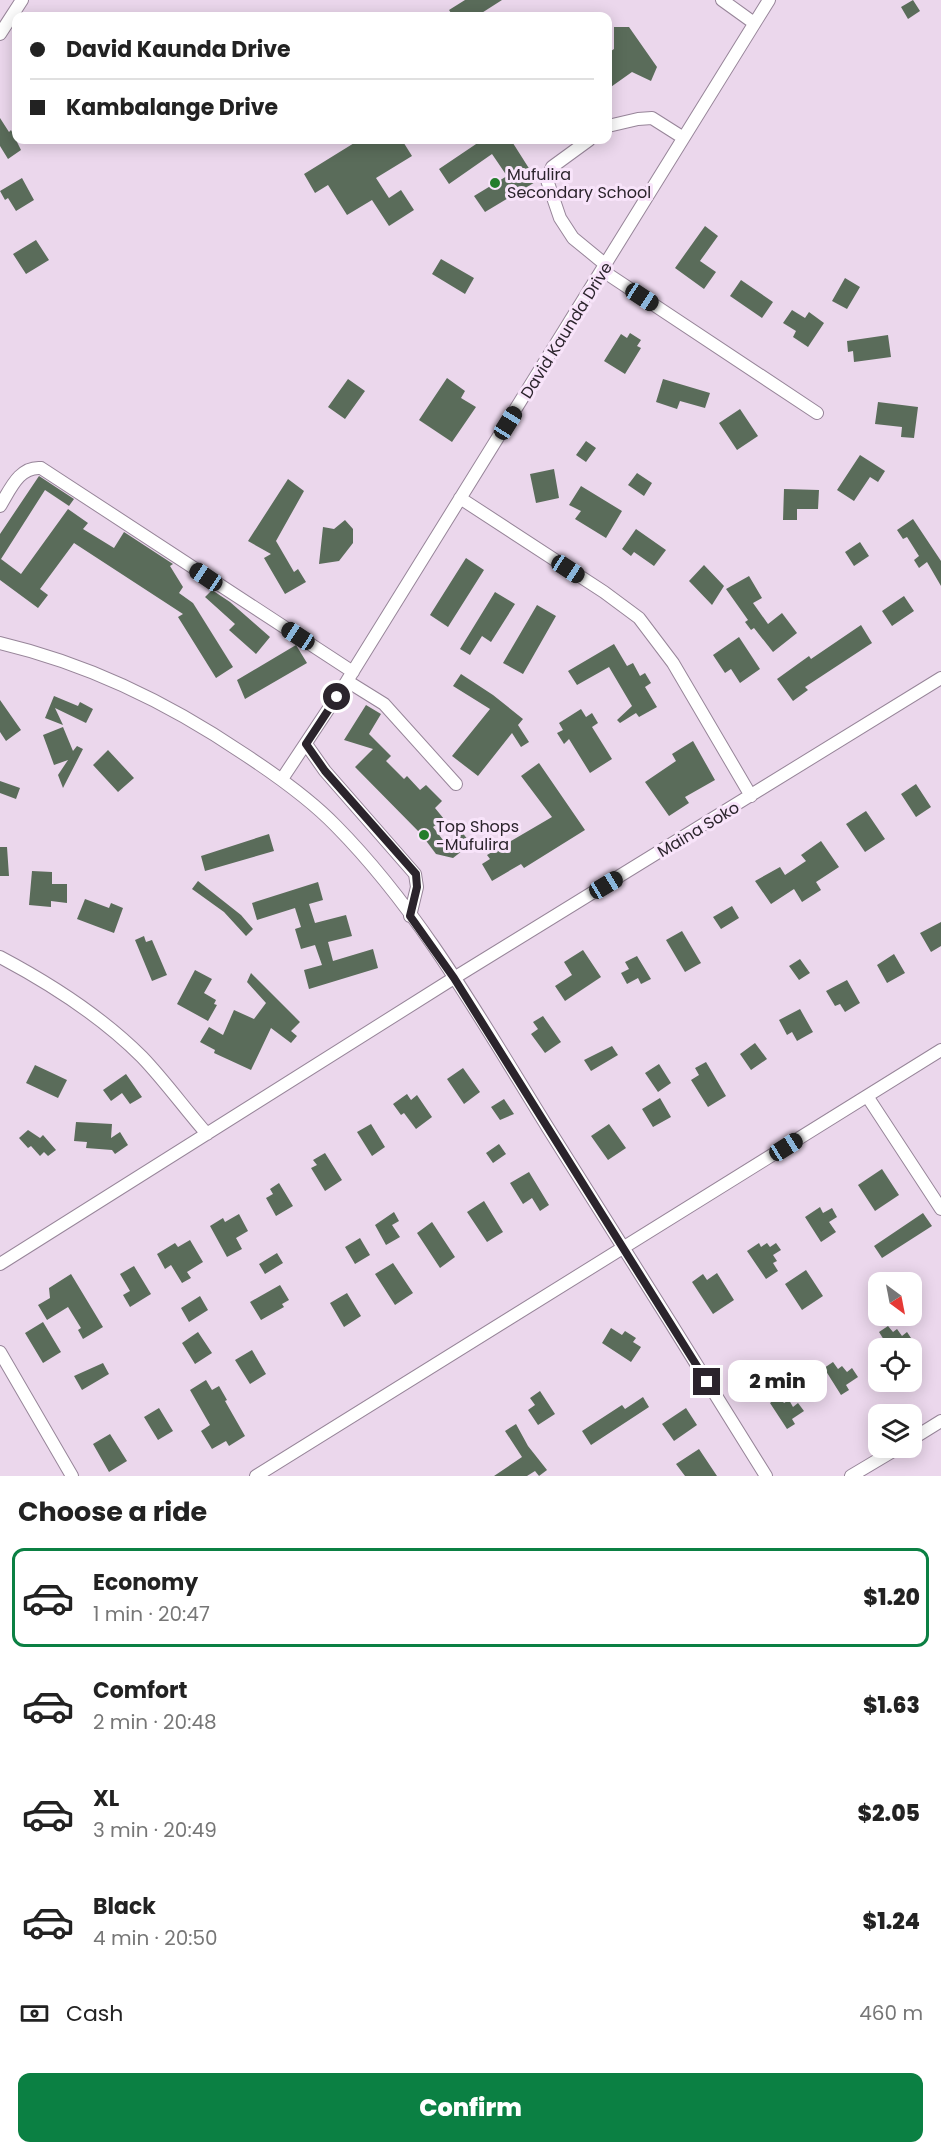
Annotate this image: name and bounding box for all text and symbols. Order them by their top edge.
text: David Kaunda Drive [66,34,291,65]
text: Kambalange Drive [66,92,278,123]
place label: Mufulira Secondary School [507,163,651,204]
marker: Mufulira Secondary School [488,176,502,190]
street label: David Kaunda Drive [515,258,618,403]
car [622,280,662,314]
car [491,403,525,443]
car [548,552,588,586]
car [186,559,226,595]
car [278,619,318,653]
route start [323,683,350,710]
street label: Maina Soko [653,796,744,863]
place label: Top Shops -Mufulira [436,815,519,856]
marker: Top Shops -Mufulira [417,828,431,842]
car [586,868,626,902]
car [766,1130,806,1164]
north arrow [868,1272,922,1326]
map controls [868,1272,922,1458]
button: locate [868,1338,922,1392]
callout: 2 min [728,1361,827,1403]
text: 2 min [749,1367,806,1395]
route end [693,1368,720,1395]
button: layers [868,1404,922,1458]
text: Choose a ride [18,1493,207,1530]
text: Economy [93,1567,198,1598]
icon: car [21,1571,75,1625]
text: $1.20 [863,1582,920,1613]
text: 1 min · 20:47 [93,1600,210,1628]
text: Comfort [93,1675,187,1706]
icon: car [21,1679,75,1733]
text: $1.63 [863,1690,920,1721]
text: 2 min · 20:48 [93,1708,217,1736]
text: XL [93,1783,119,1814]
icon: car [21,1787,75,1841]
text: $2.05 [857,1798,920,1829]
text: 3 min · 20:49 [93,1816,217,1844]
text: Black [93,1891,156,1922]
icon: car [21,1895,75,1949]
text: $1.24 [863,1906,920,1937]
text: 4 min · 20:50 [93,1924,218,1952]
icon: cash [18,1997,51,2030]
text: Cash [66,1998,123,2029]
text: 460 m [859,1999,923,2027]
button: Confirm [18,2073,923,2142]

